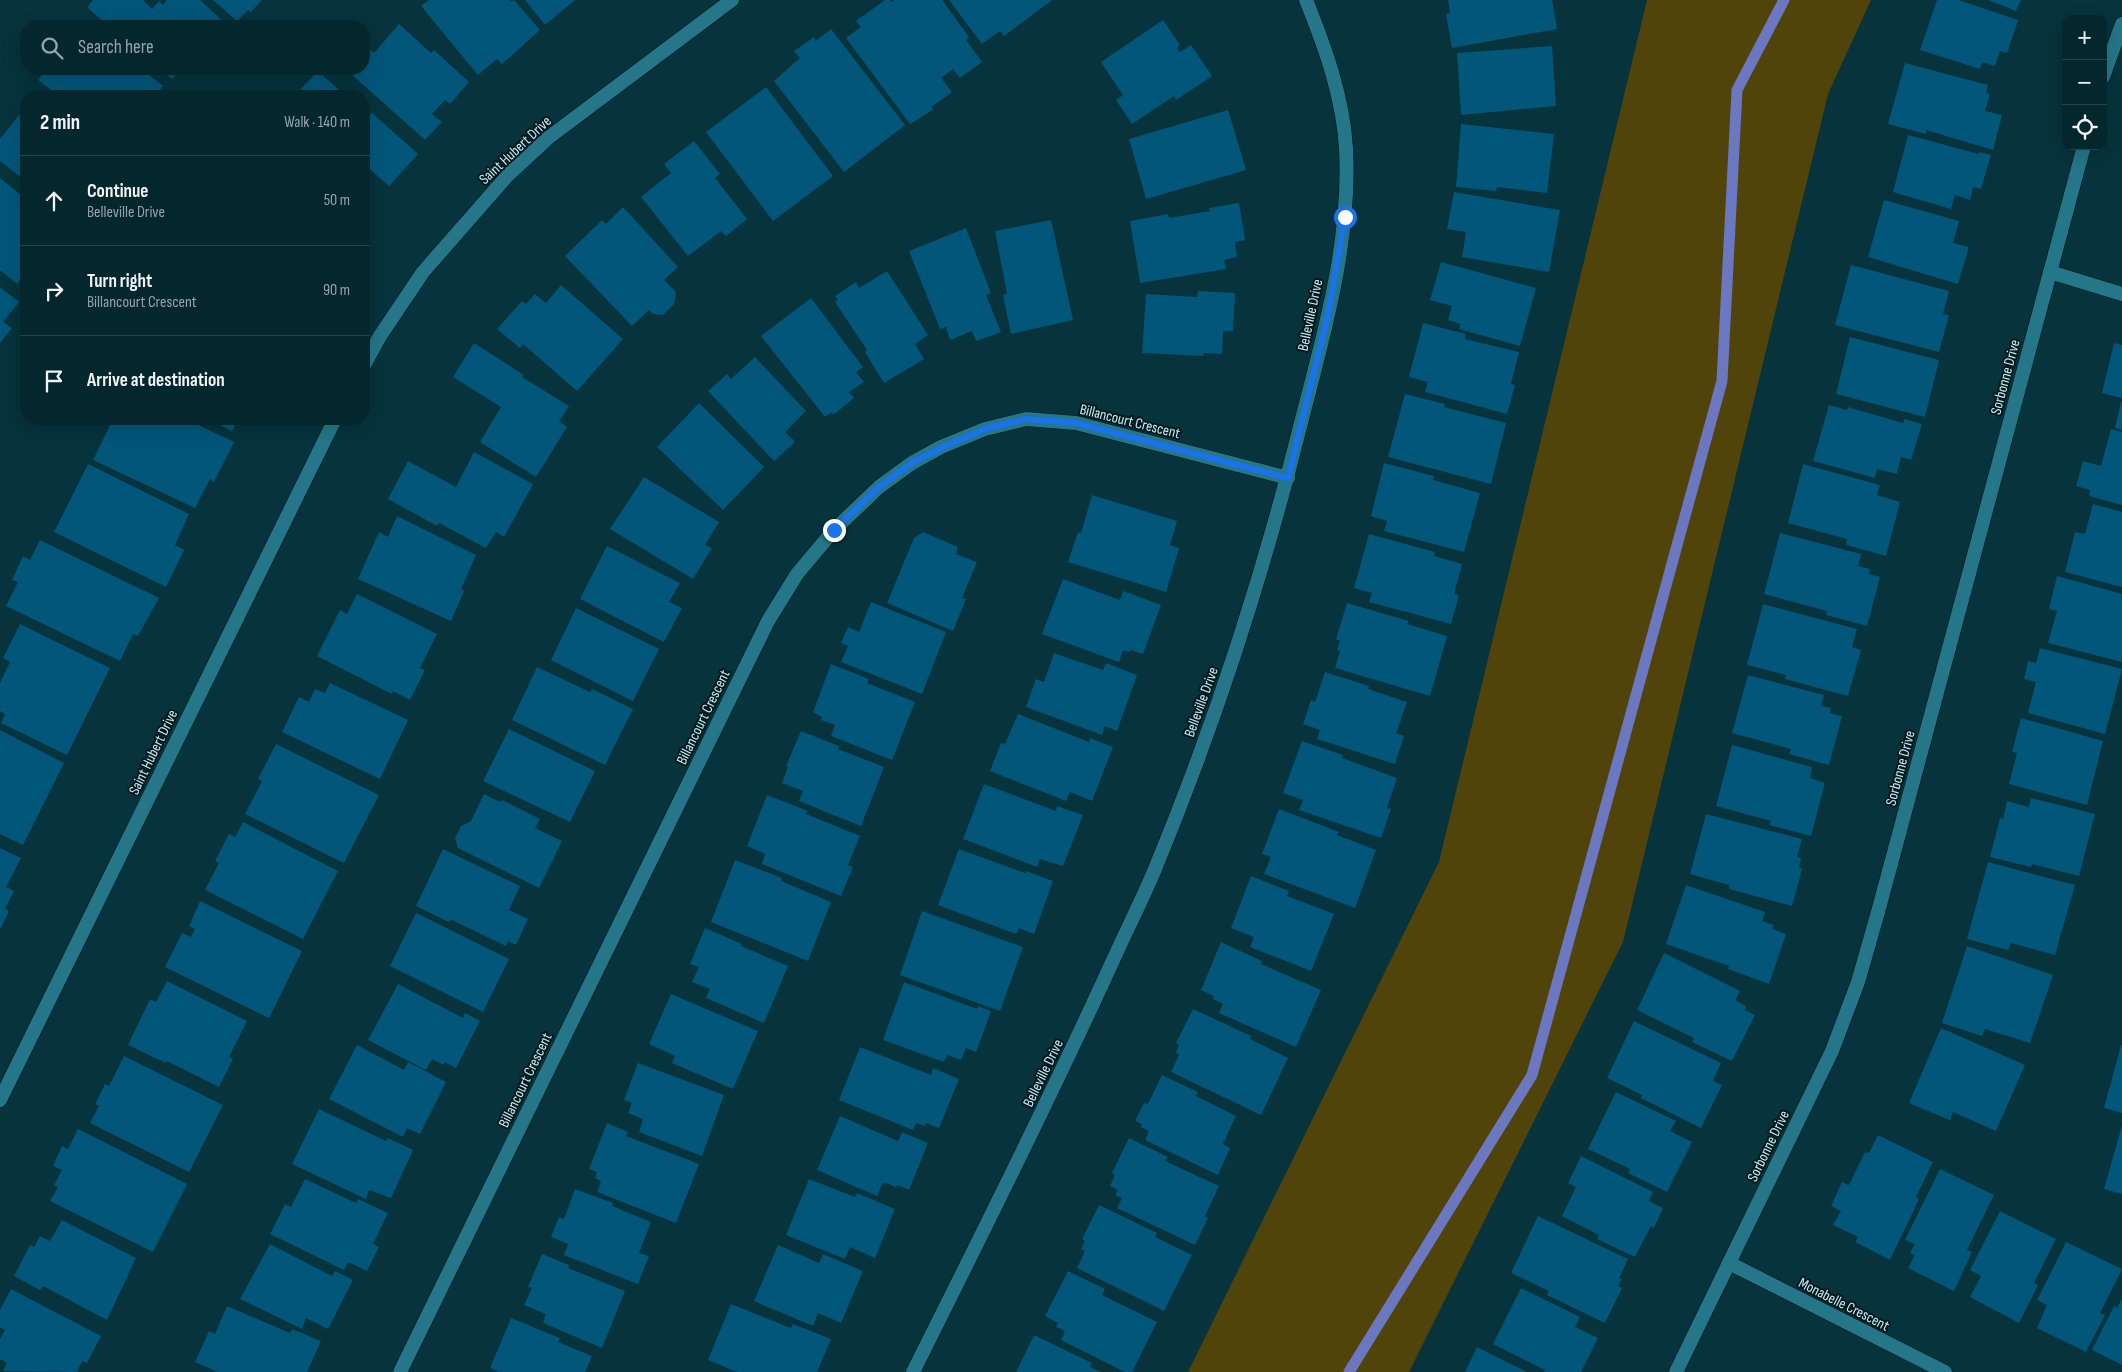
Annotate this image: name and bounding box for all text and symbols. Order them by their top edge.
map controls [2062,15,2107,150]
button: + [2062,15,2107,60]
search box [20,20,370,75]
icon: search [38,34,66,62]
text: Search here [78,36,154,59]
button: − [2062,60,2107,105]
button: locate [2062,105,2107,150]
text: 2 min [40,110,80,135]
street label: Saint Hubert Drive [475,112,556,189]
text: Walk · 140 m [284,113,350,132]
text: Continue [87,180,148,203]
icon: ahead [40,187,68,215]
text: 50 m [324,191,350,210]
text: Belleville Drive [87,203,165,222]
route start [1334,206,1357,229]
text: Turn right [87,270,152,293]
icon: right [40,277,68,305]
street label: Belleville Drive [1294,277,1327,353]
text: 90 m [323,281,350,300]
text: Billancourt Crescent [87,293,197,312]
street label: Sorbonne Drive [1986,338,2025,417]
icon: arrive [40,367,68,395]
text: Arrive at destination [87,369,225,392]
street label: Billancourt Crescent [1078,400,1183,443]
route end [823,519,846,542]
street label: Belleville Drive [1180,665,1223,740]
street label: Billancourt Crescent [672,666,735,768]
street label: Saint Hubert Drive [125,707,182,798]
street label: Sorbonne Drive [1881,729,1920,808]
street label: Billancourt Crescent [494,1029,557,1131]
street label: Belleville Drive [1019,1036,1068,1110]
street label: Sorbonne Drive [1743,1108,1794,1185]
street label: Monabelle Crescent [1795,1273,1893,1336]

